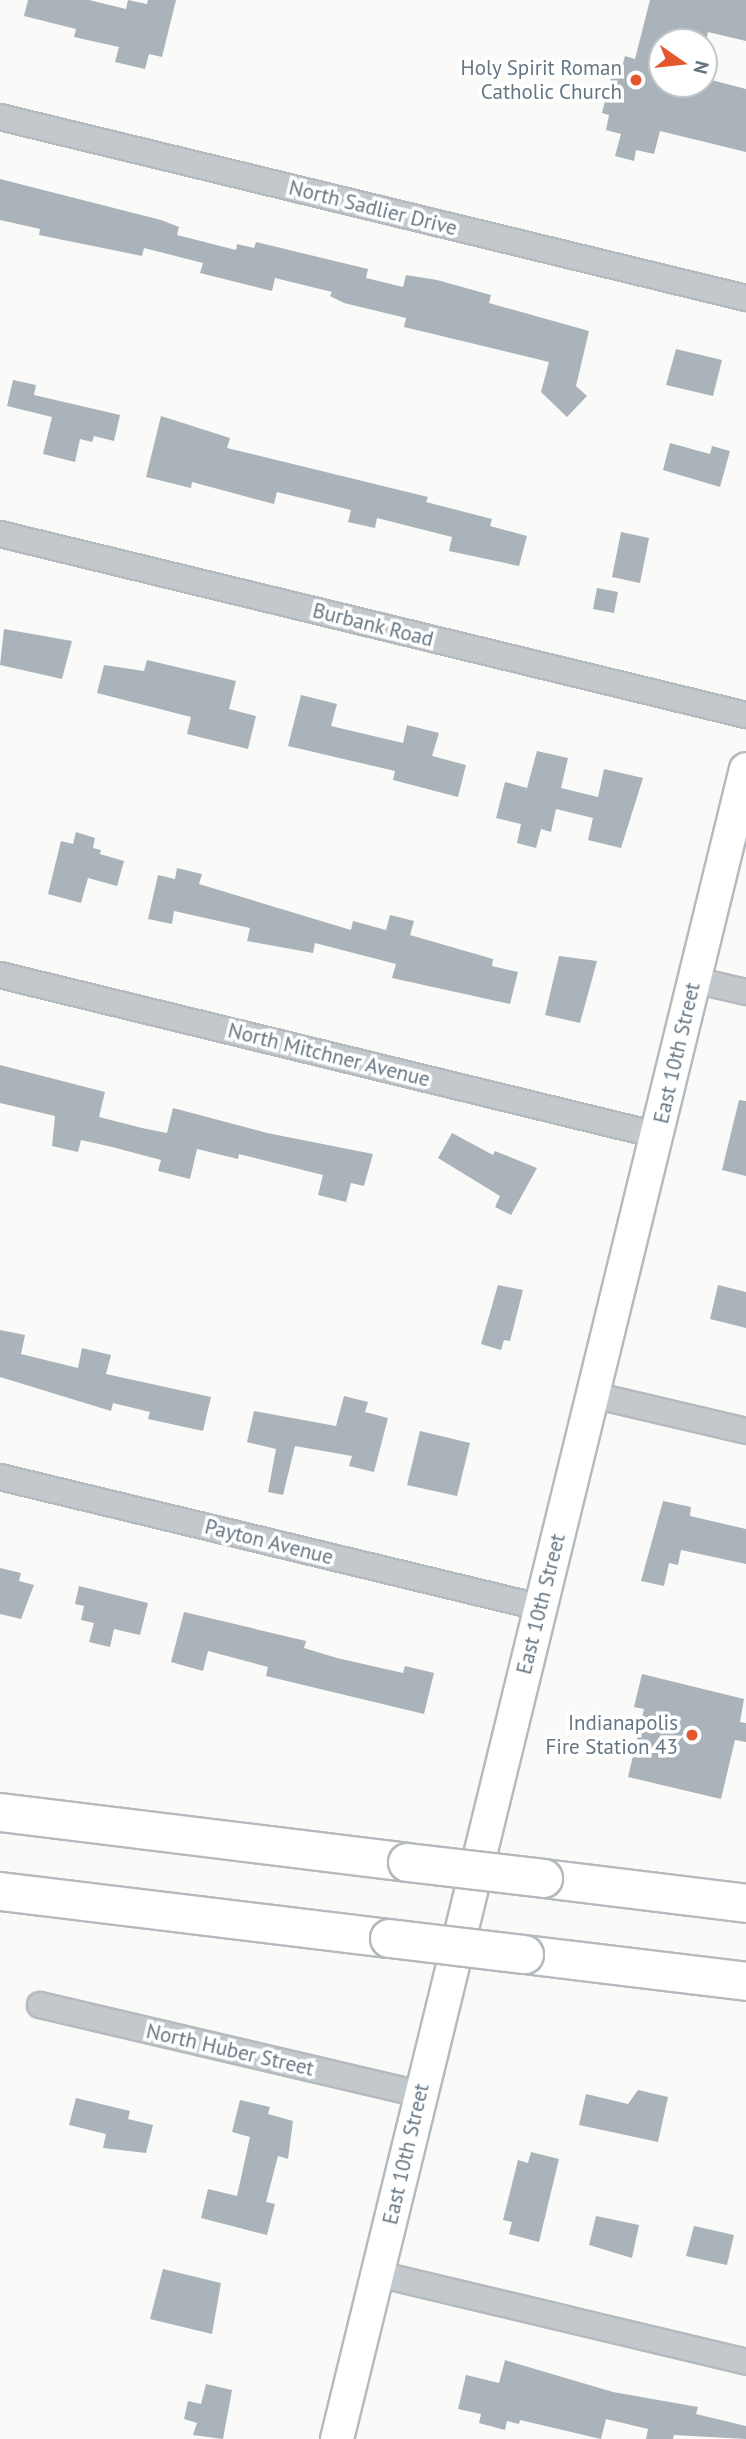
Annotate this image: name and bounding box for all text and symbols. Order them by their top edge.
north arrow [648,28,718,98]
place label: Holy Spirit Roman Catholic Church [460,55,622,105]
text: N [688,59,715,77]
marker: Holy Spirit Roman Catholic Church [628,72,644,88]
street label: North Sadlier Drive [286,175,460,241]
street label: Burbank Road [310,598,436,652]
street label: East 10th Street [649,980,705,1126]
street label: North Mitchner Avenue [225,1018,433,1092]
street label: Payton Avenue [202,1514,336,1570]
street label: East 10th Street [511,1531,571,1677]
place label: Indianapolis Fire Station 43 [545,1710,678,1760]
marker: Indianapolis Fire Station 43 [684,1727,700,1743]
street label: North Huber Street [144,2018,316,2082]
street label: East 10th Street [378,2081,434,2227]

